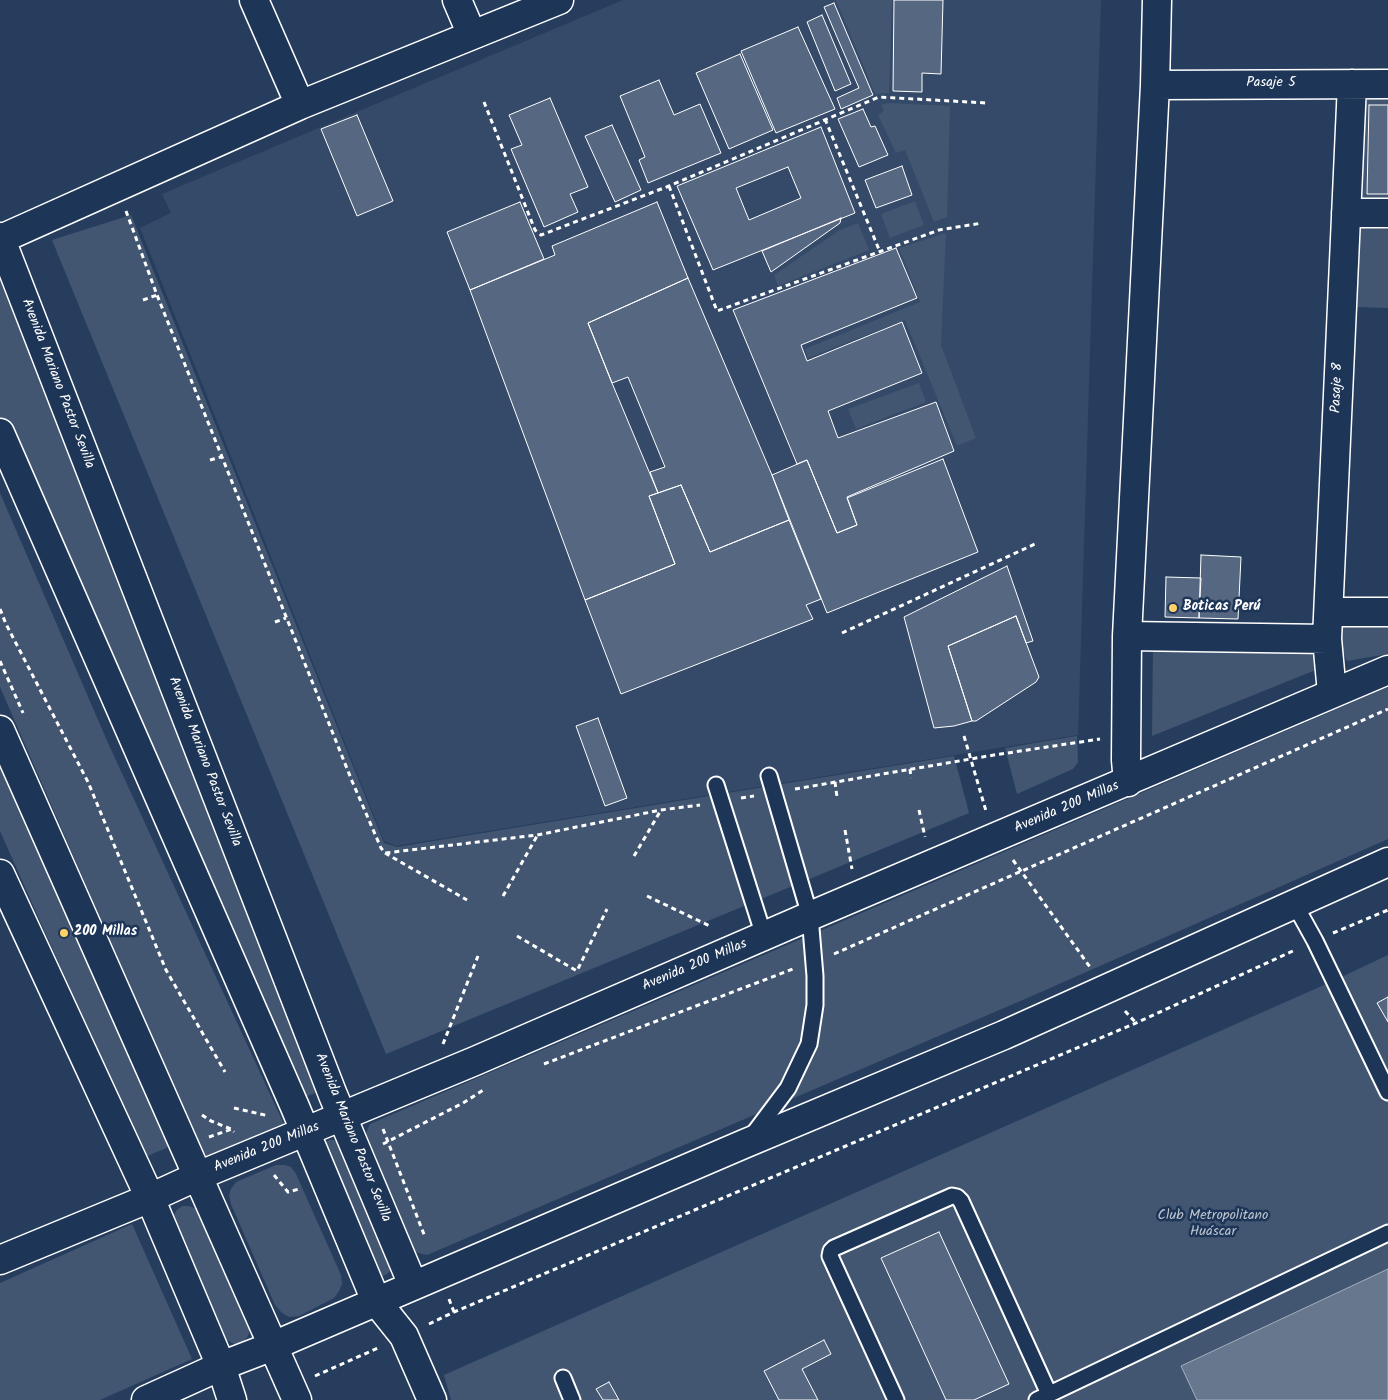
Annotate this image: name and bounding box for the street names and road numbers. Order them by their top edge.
street label: Pasaje 5 [1246,76,1296,92]
street label: Avenida Mariano Pastor Sevilla [17,297,97,471]
street label: Pasaje 8 [1329,362,1347,414]
street label: Avenida Mariano Pastor Sevilla [164,675,244,849]
street label: Avenida 200 Millas [1012,778,1122,838]
street label: Avenida 200 Millas [640,936,750,996]
street label: Avenida Mariano Pastor Sevilla [310,1051,394,1225]
street label: Avenida 200 Millas [212,1119,322,1177]

